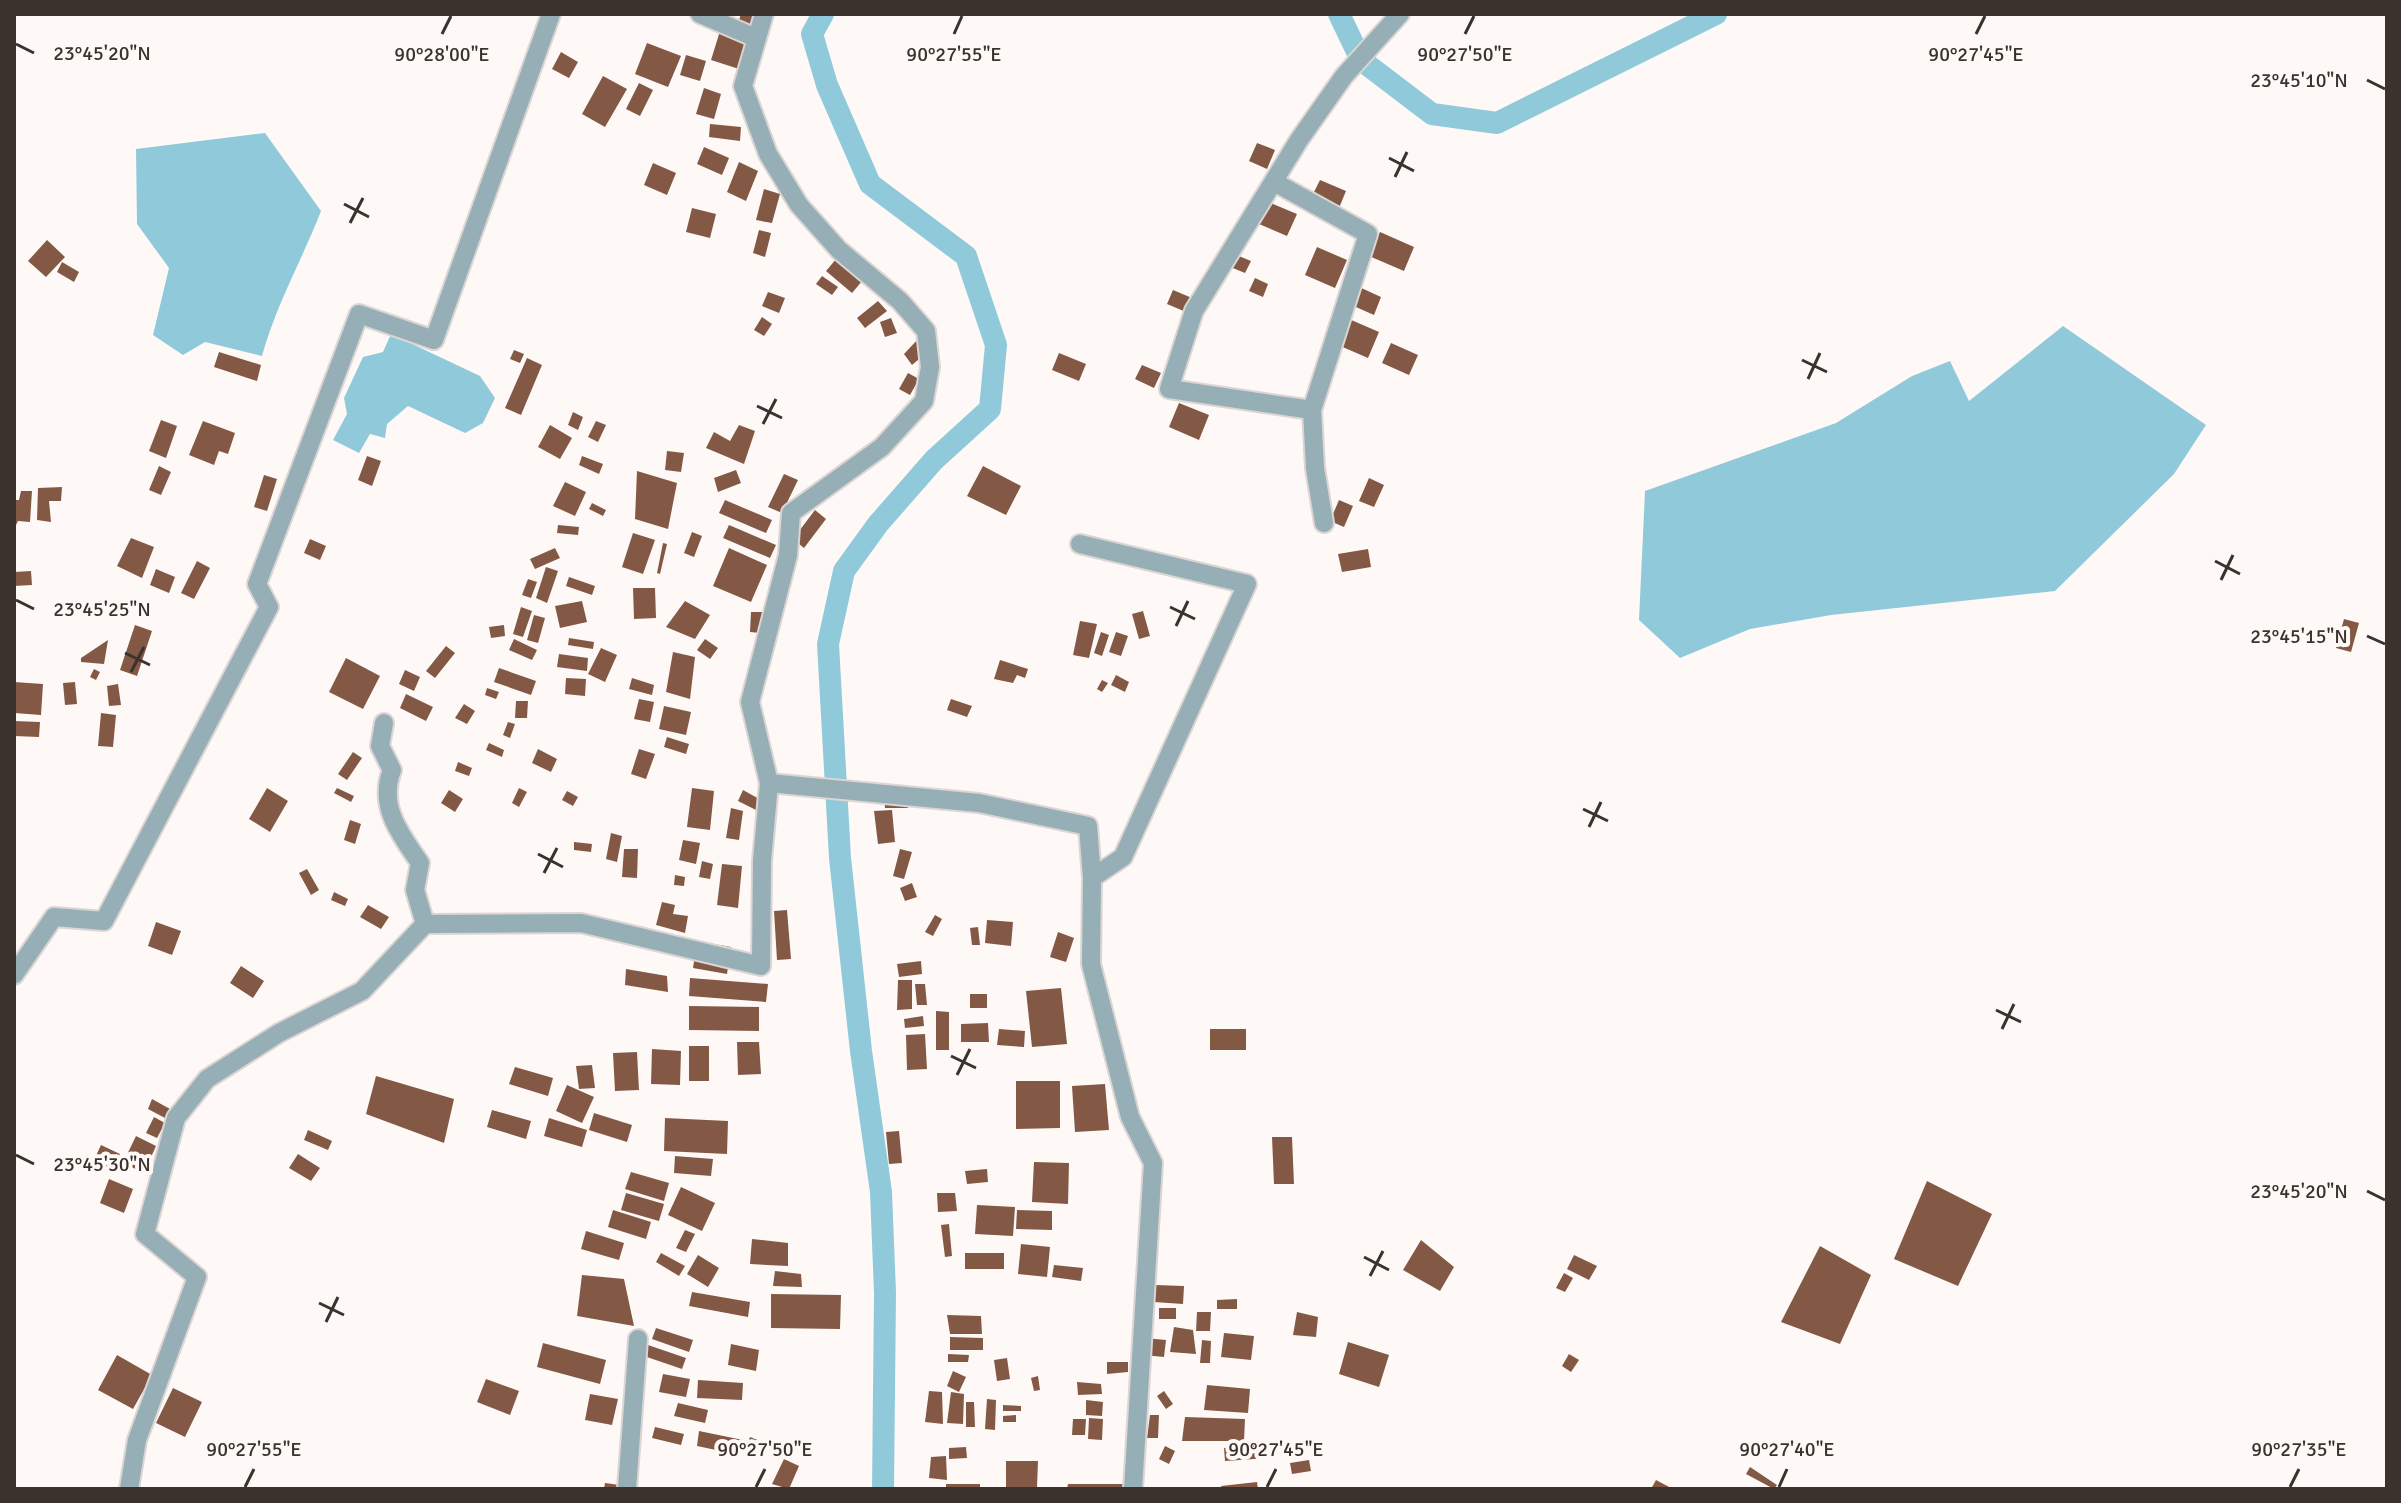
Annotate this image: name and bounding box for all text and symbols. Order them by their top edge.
text: 23°45'20"N [53,41,151,66]
text: 90°28'00"E [394,42,490,67]
text: 90°27'55"E [906,42,1002,67]
text: 90°27'50"E [1417,42,1513,67]
text: 90°27'45"E [1928,42,2024,67]
text: 23°45'10"N [2250,68,2348,93]
text: 23°45'25"N [53,597,151,622]
text: 23°45'15"N [2250,624,2348,649]
text: 23°45'30"N [53,1152,151,1177]
text: 23°45'20"N [2250,1179,2348,1204]
text: 90°27'55"E [206,1437,302,1462]
text: 90°27'50"E [717,1437,813,1462]
text: 90°27'45"E [1228,1437,1324,1462]
text: 90°27'40"E [1739,1437,1835,1462]
text: 90°27'35"E [2251,1437,2347,1462]

